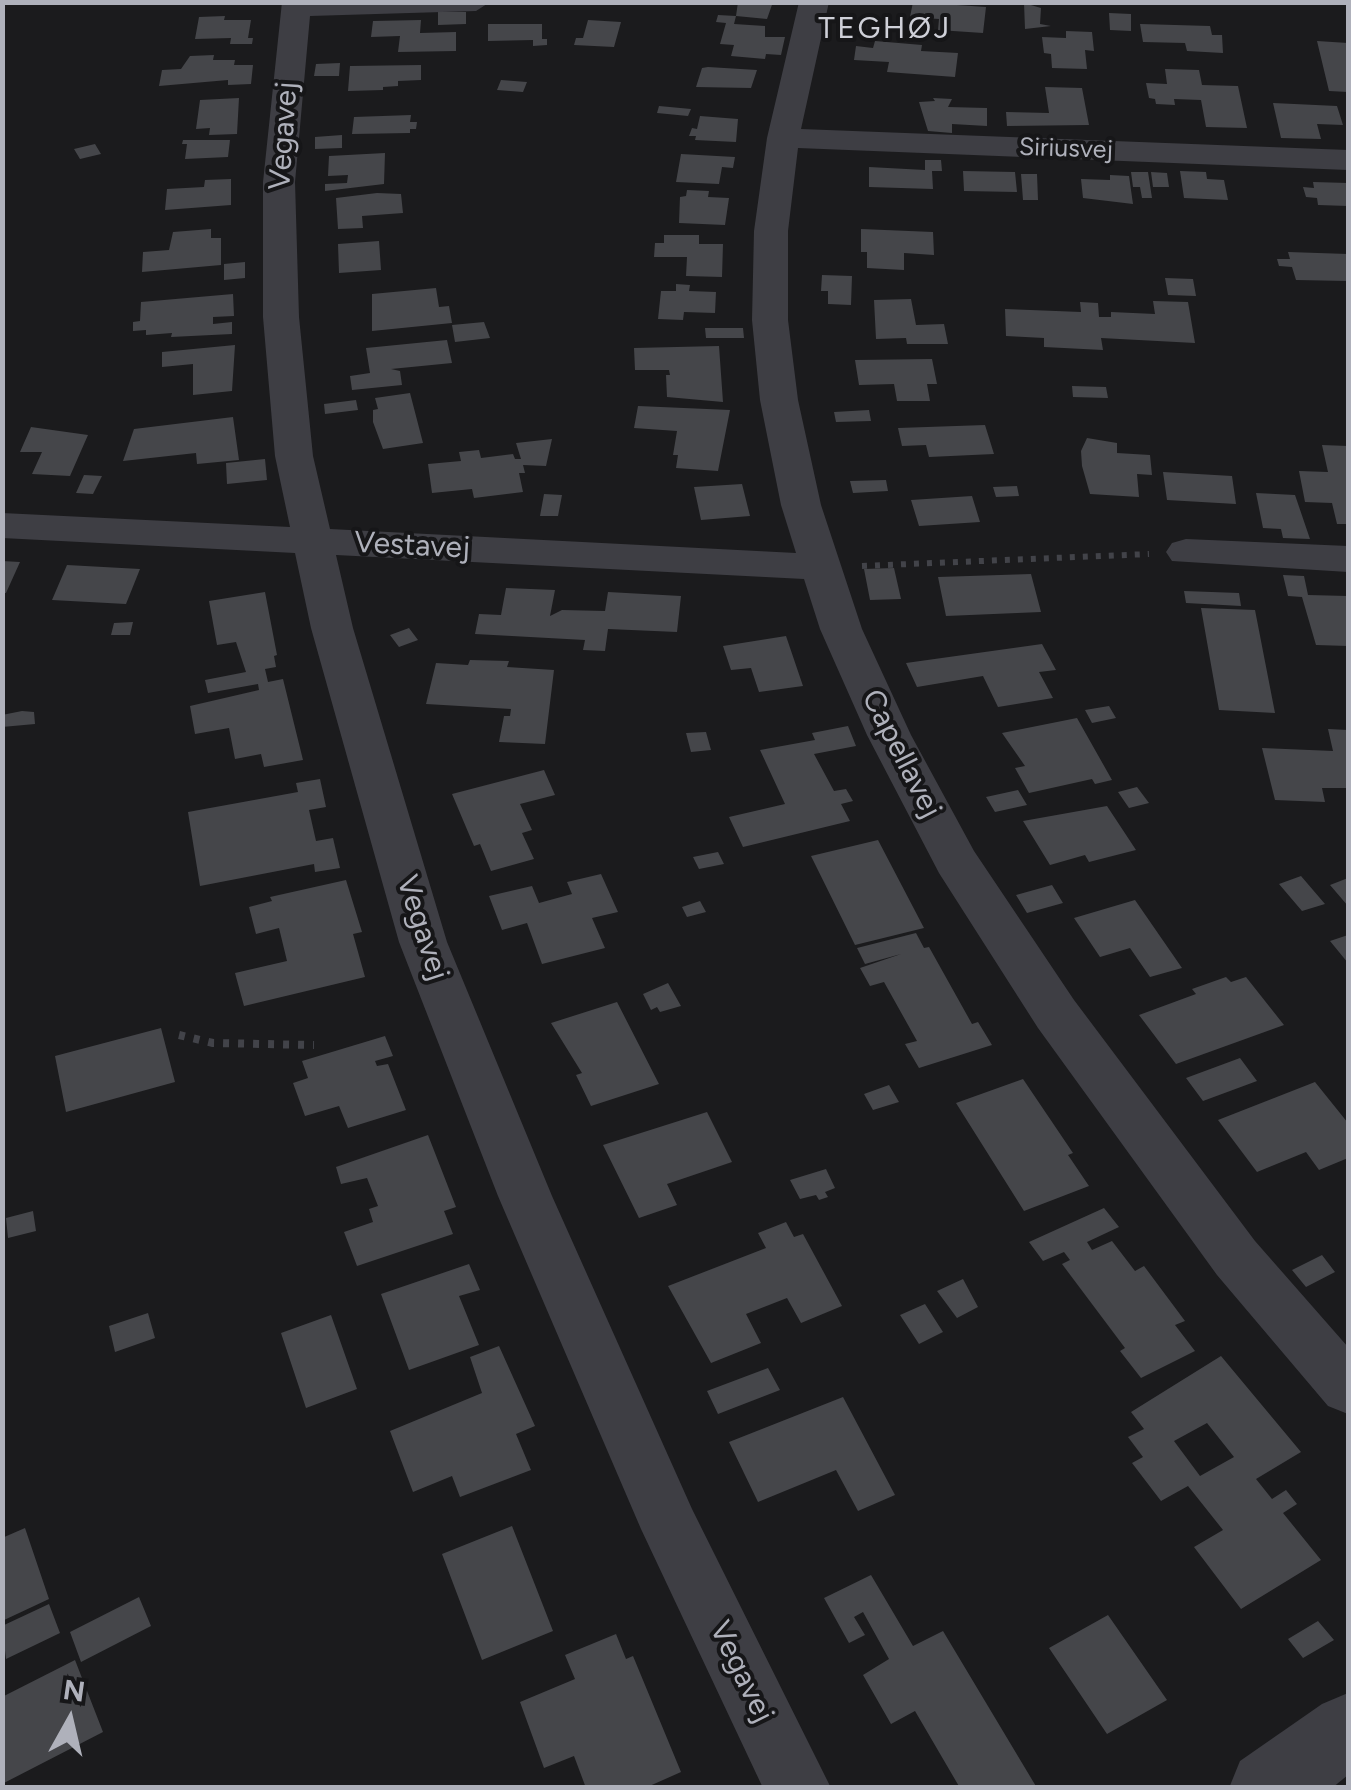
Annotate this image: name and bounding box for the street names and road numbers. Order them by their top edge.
street label: Vegavej [262,81,306,191]
street label: Siriusvej [1018,132,1114,166]
street label: Vestavej [353,525,471,567]
street label: Capellavej [853,684,949,824]
street label: Vegavej [388,871,456,985]
street label: Vegavej [701,1615,781,1729]

